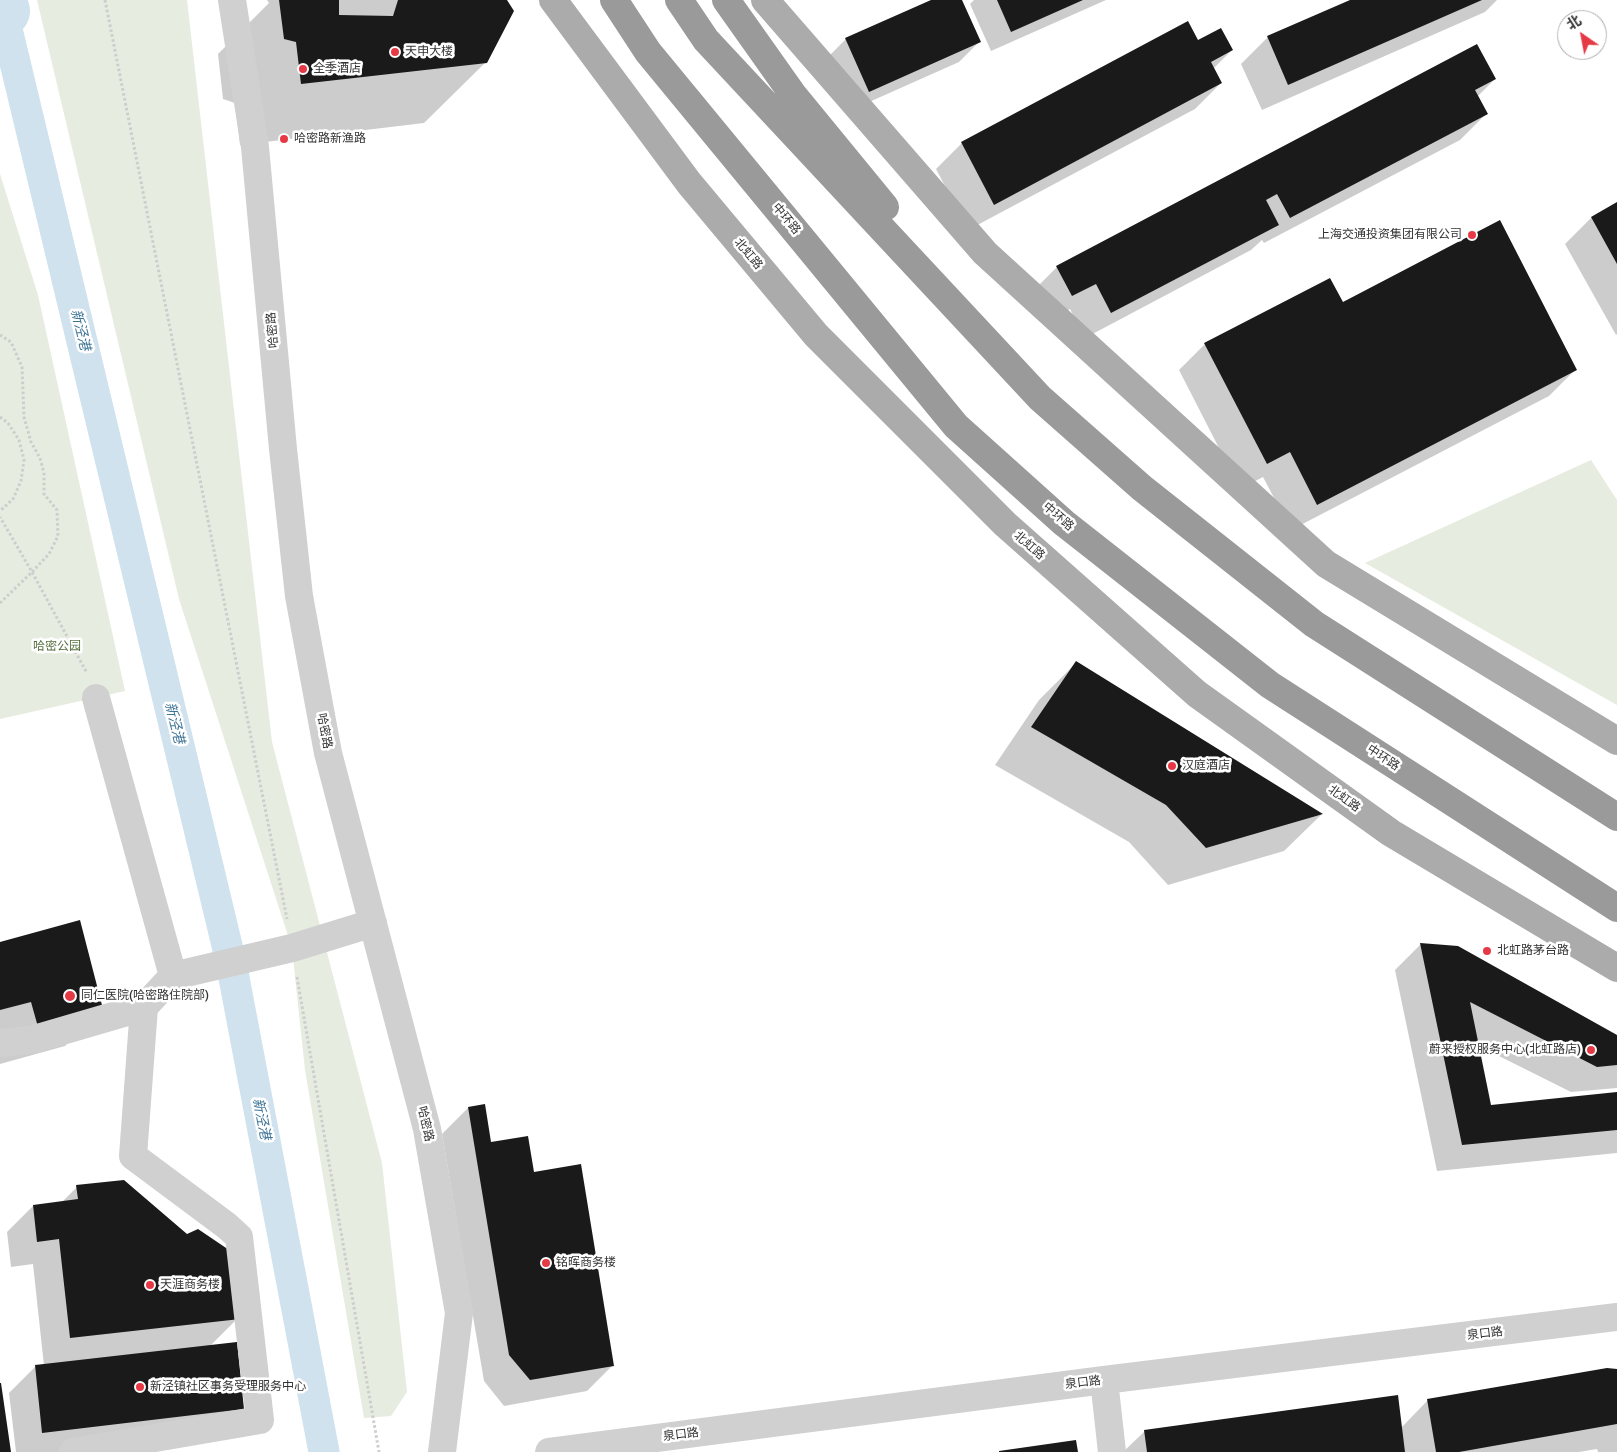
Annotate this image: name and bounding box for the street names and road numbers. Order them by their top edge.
street label: 中环路 [769,201,803,237]
street label: 北虹路 [731,236,765,272]
street label: 哈密路 [264,311,282,349]
street label: 中环路 [1040,500,1076,534]
street label: 北虹路 [1011,529,1047,563]
street label: 哈密路 [313,712,335,750]
street label: 中环路 [1364,742,1402,774]
street label: 北虹路 [1325,783,1363,815]
street label: 哈密路 [414,1105,436,1143]
street label: 泉口路 [1466,1325,1504,1343]
street label: 泉口路 [1064,1374,1102,1392]
street label: 泉口路 [662,1426,700,1444]

